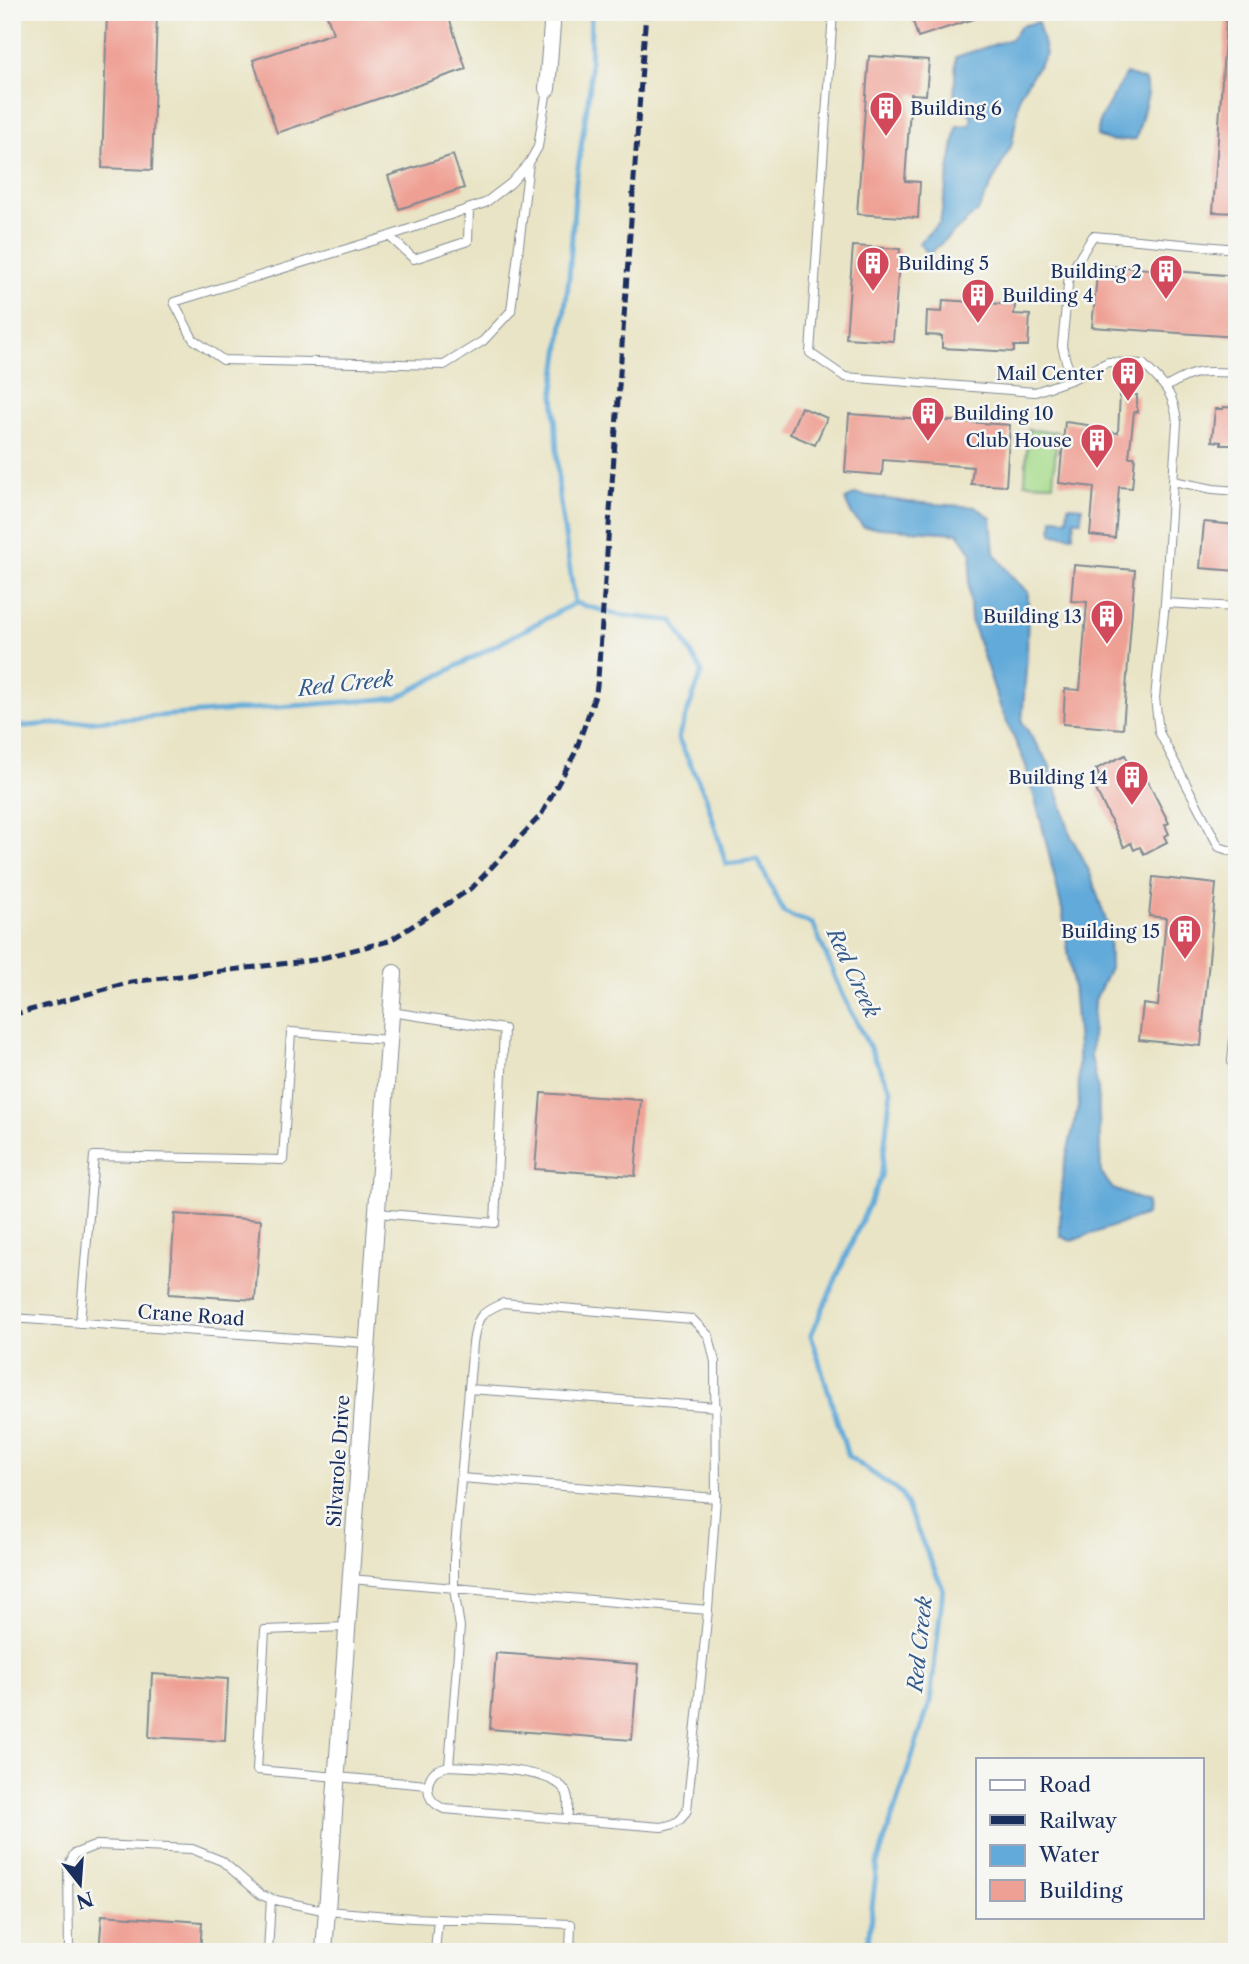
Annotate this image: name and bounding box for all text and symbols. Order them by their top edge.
building icon: Building 6 [867,89,905,138]
place label: Building 6 [910,97,1002,120]
building icon: Building 5 [854,244,892,293]
place label: Building 5 [898,252,989,275]
building icon: Building 2 [1147,252,1185,301]
place label: Building 2 [1050,260,1142,283]
building icon: Building 4 [959,276,997,325]
place label: Building 4 [1002,284,1094,307]
building icon: Mail Center [1109,354,1147,403]
place label: Mail Center [996,362,1104,385]
building icon: Building 10 [909,394,947,443]
place label: Building 10 [953,402,1054,425]
building icon: Club House [1078,421,1116,470]
place label: Club House [965,429,1072,452]
building icon: Building 13 [1088,597,1126,646]
place label: Building 13 [983,605,1082,628]
water label: Red Creek [295,666,395,701]
building icon: Building 14 [1113,758,1151,807]
place label: Building 14 [1008,766,1108,789]
building icon: Building 15 [1166,912,1204,961]
place label: Building 15 [1061,920,1160,943]
water label: Red Creek [821,922,885,1022]
street label: Crane Road [137,1300,246,1331]
street label: Silvarole Drive [322,1394,355,1528]
water label: Red Creek [902,1595,937,1695]
legend [976,1758,1204,1918]
text: Road [1039,1772,1091,1797]
text: Railway [1039,1808,1117,1833]
text: Water [1038,1842,1099,1867]
north arrow [46,1848,116,1918]
text: Building [1039,1878,1124,1903]
text: N [74,1886,96,1913]

